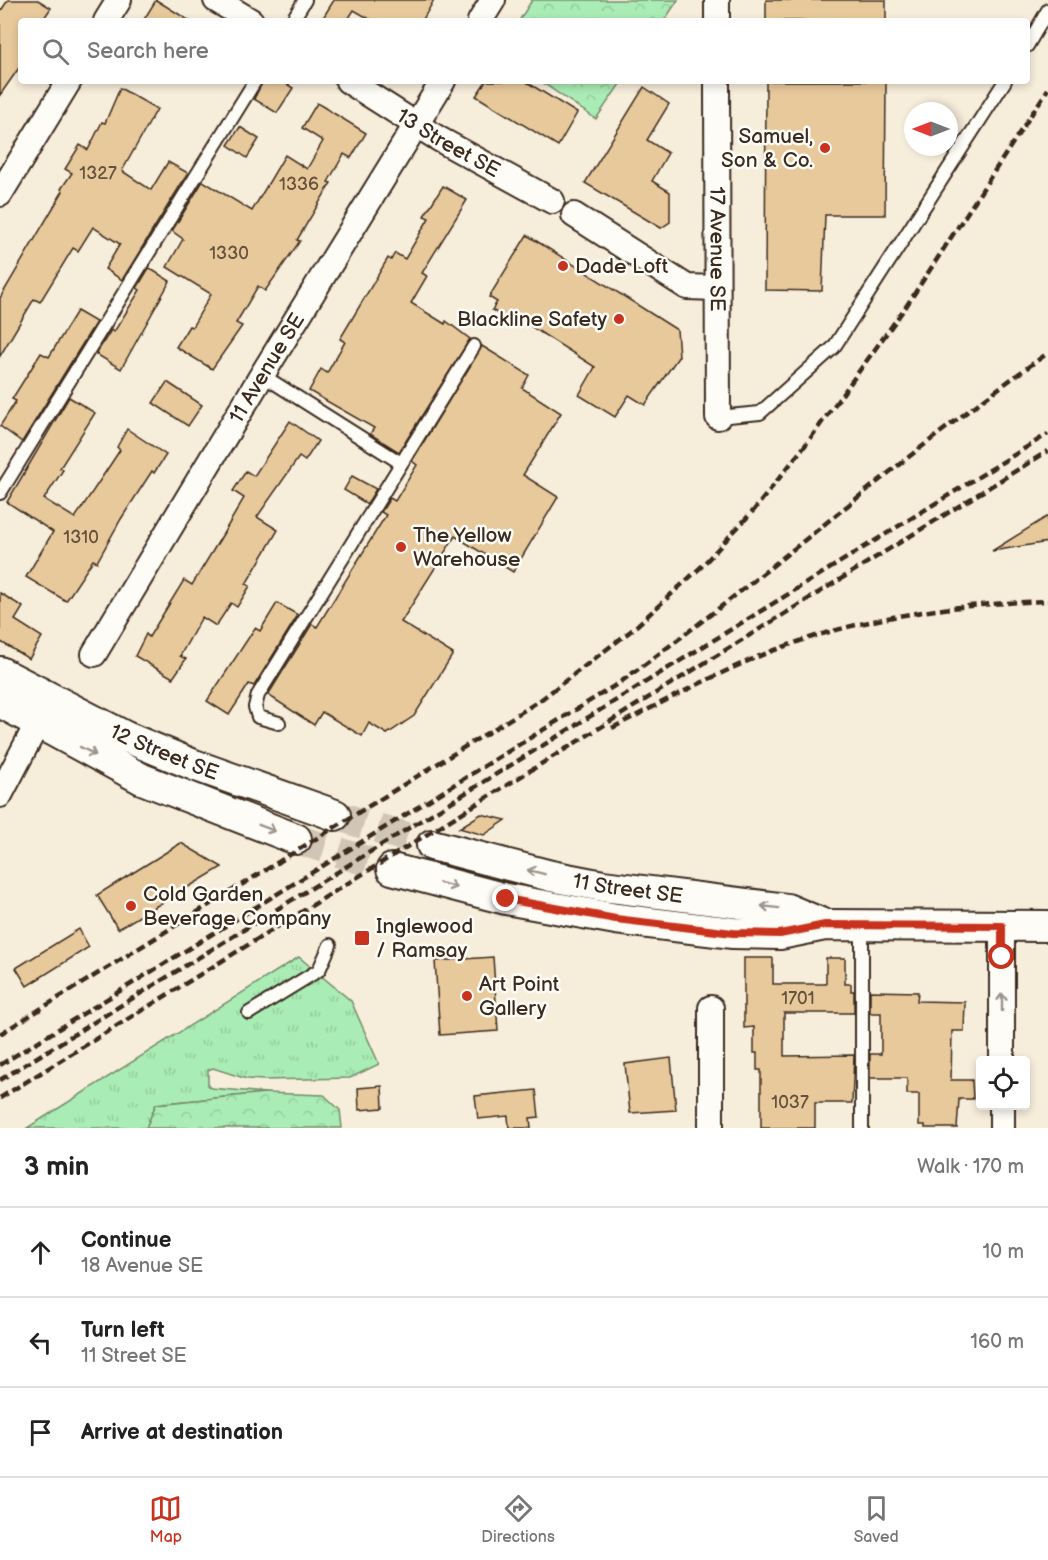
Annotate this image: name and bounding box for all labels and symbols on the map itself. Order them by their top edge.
north arrow [904,102,958,156]
street label: 13 Street SE [392,103,505,183]
place label: Samuel, Son & Co. [721,124,813,173]
marker: Samuel, Son & Co. [818,141,832,155]
house number: 1327 [79,163,117,184]
house number: 1336 [279,174,319,195]
street label: 17 Avenue SE [705,186,730,312]
house number: 1330 [209,243,249,264]
place label: Dade Loft [575,254,669,279]
marker: Dade Loft [556,259,570,273]
place label: Blackline Safety [457,307,608,332]
street label: 11 Avenue SE [224,308,310,428]
marker: Blackline Safety [612,312,626,326]
place label: The Yellow Warehouse [413,523,520,572]
house number: 1310 [63,527,99,548]
marker: The Yellow Warehouse [394,540,408,554]
street label: 12 Street SE [106,718,222,785]
one-way arrow [79,746,97,757]
one-way arrow [257,823,276,834]
one-way arrow [526,866,545,878]
street label: 11 Street SE [571,868,685,908]
one-way arrow [438,879,457,891]
place label: Cold Garden Beverage Company [143,882,331,931]
route end [492,885,518,911]
marker: Cold Garden Beverage Company [124,899,138,913]
one-way arrow [760,902,780,913]
place label: Inglewood / Ramsay [376,914,473,963]
marker: Inglewood / Ramsay [353,929,371,947]
route start [988,943,1014,969]
place label: Art Point Gallery [479,972,560,1021]
house number: 1701 [781,988,815,1009]
marker: Art Point Gallery [460,989,474,1003]
one-way arrow [996,993,1008,1013]
house number: 1037 [771,1092,809,1113]

